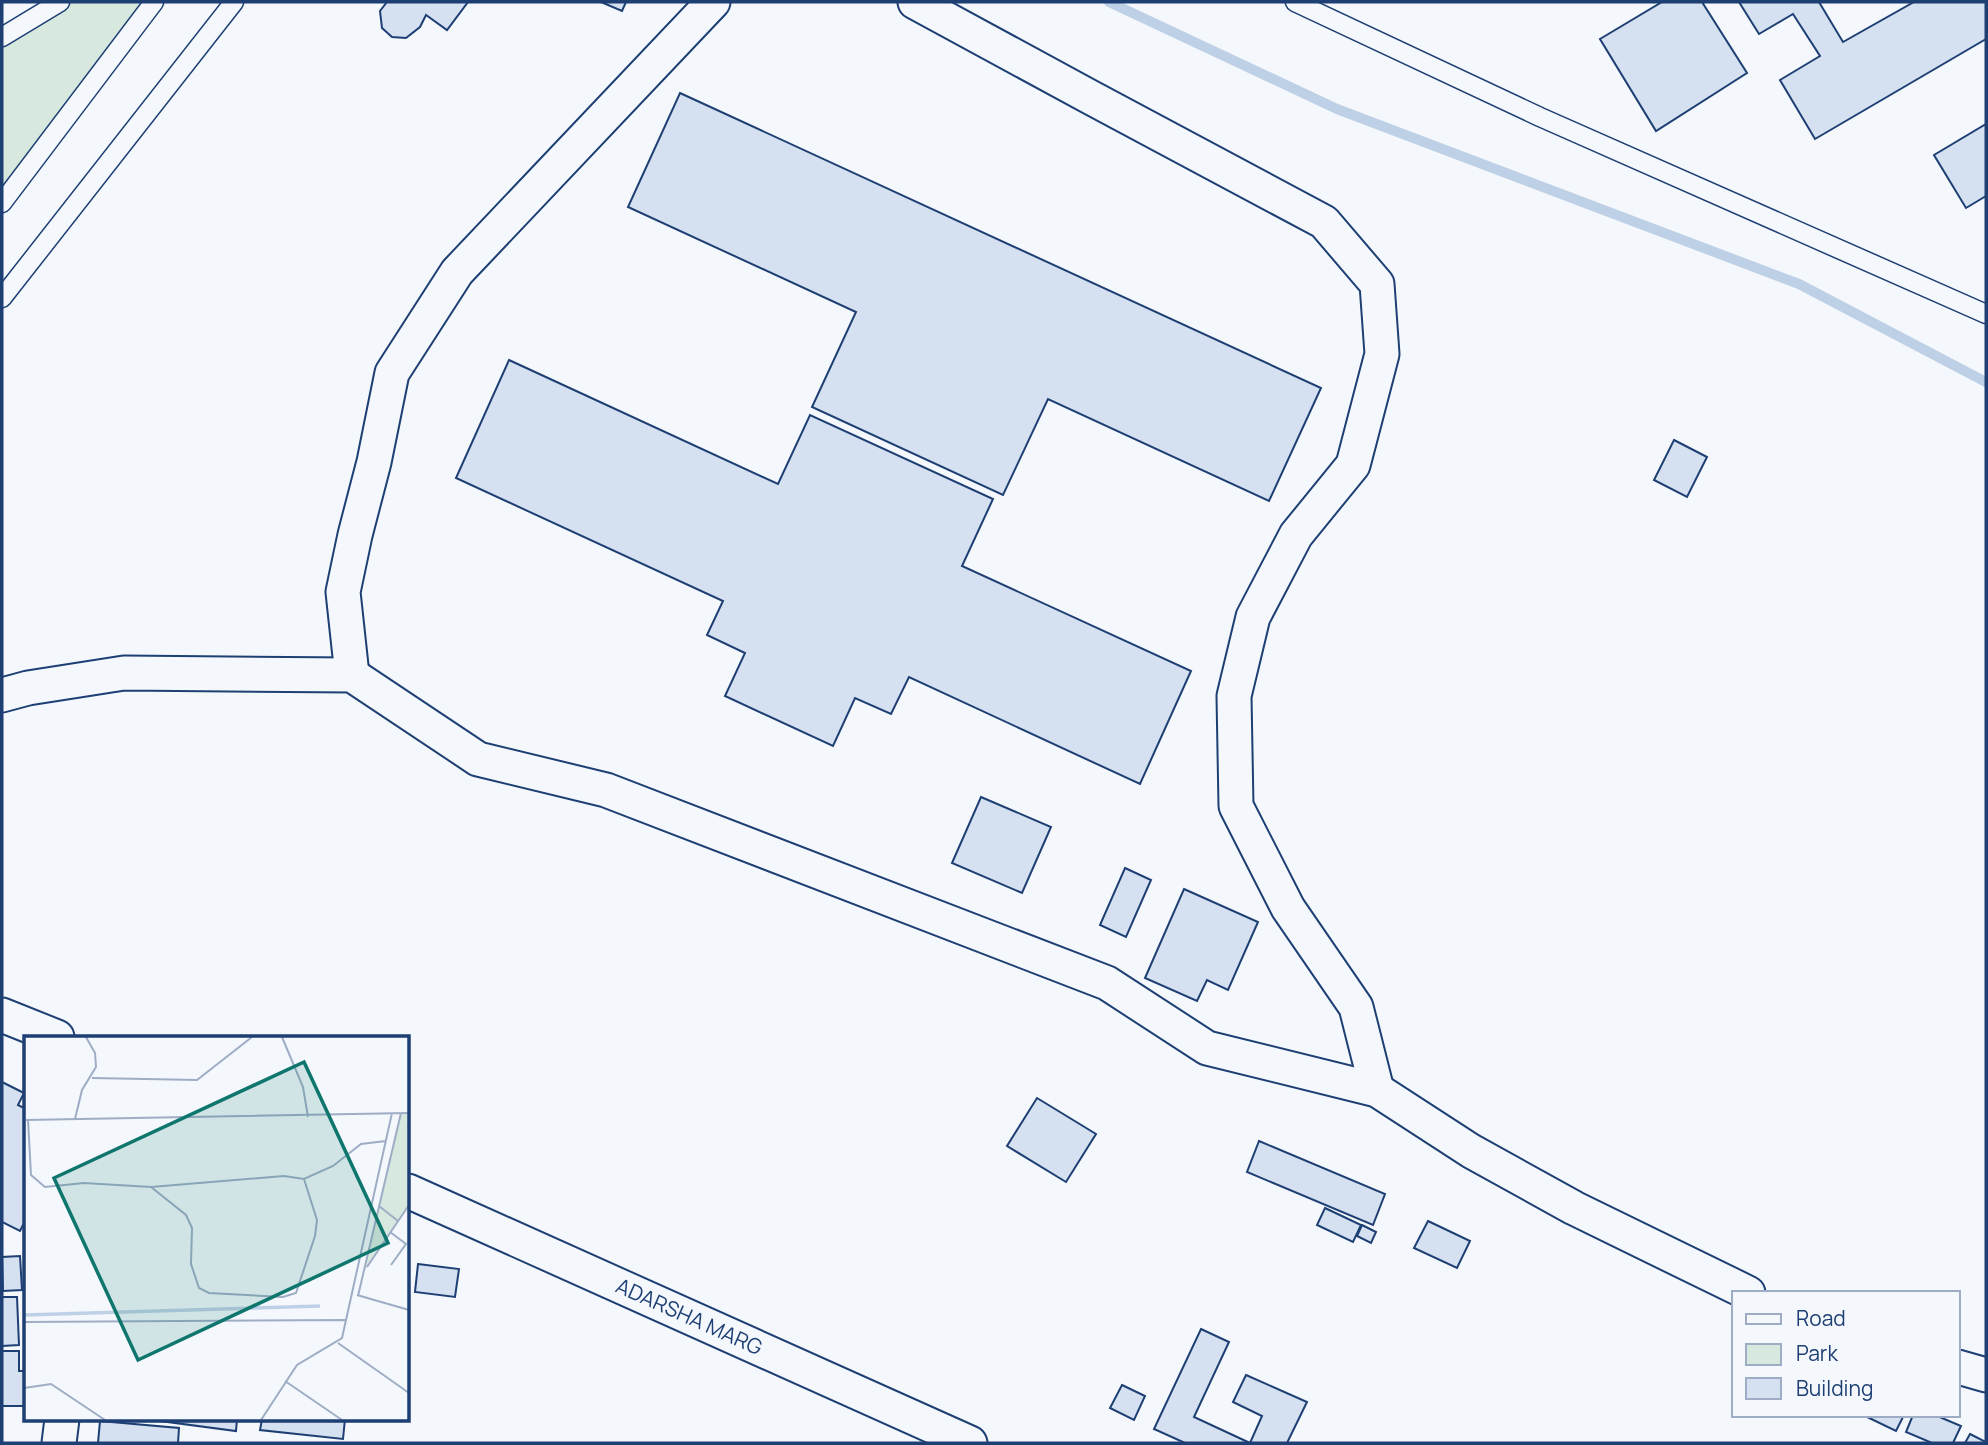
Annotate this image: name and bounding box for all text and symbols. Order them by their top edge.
inset map [24,1036,410,1420]
street label: ADARSHA MARG [612,1271,767,1361]
legend [1732,1291,1960,1417]
text: Road [1796,1304,1846,1332]
text: Park [1796,1339,1838,1367]
text: Building [1796,1374,1873,1402]

